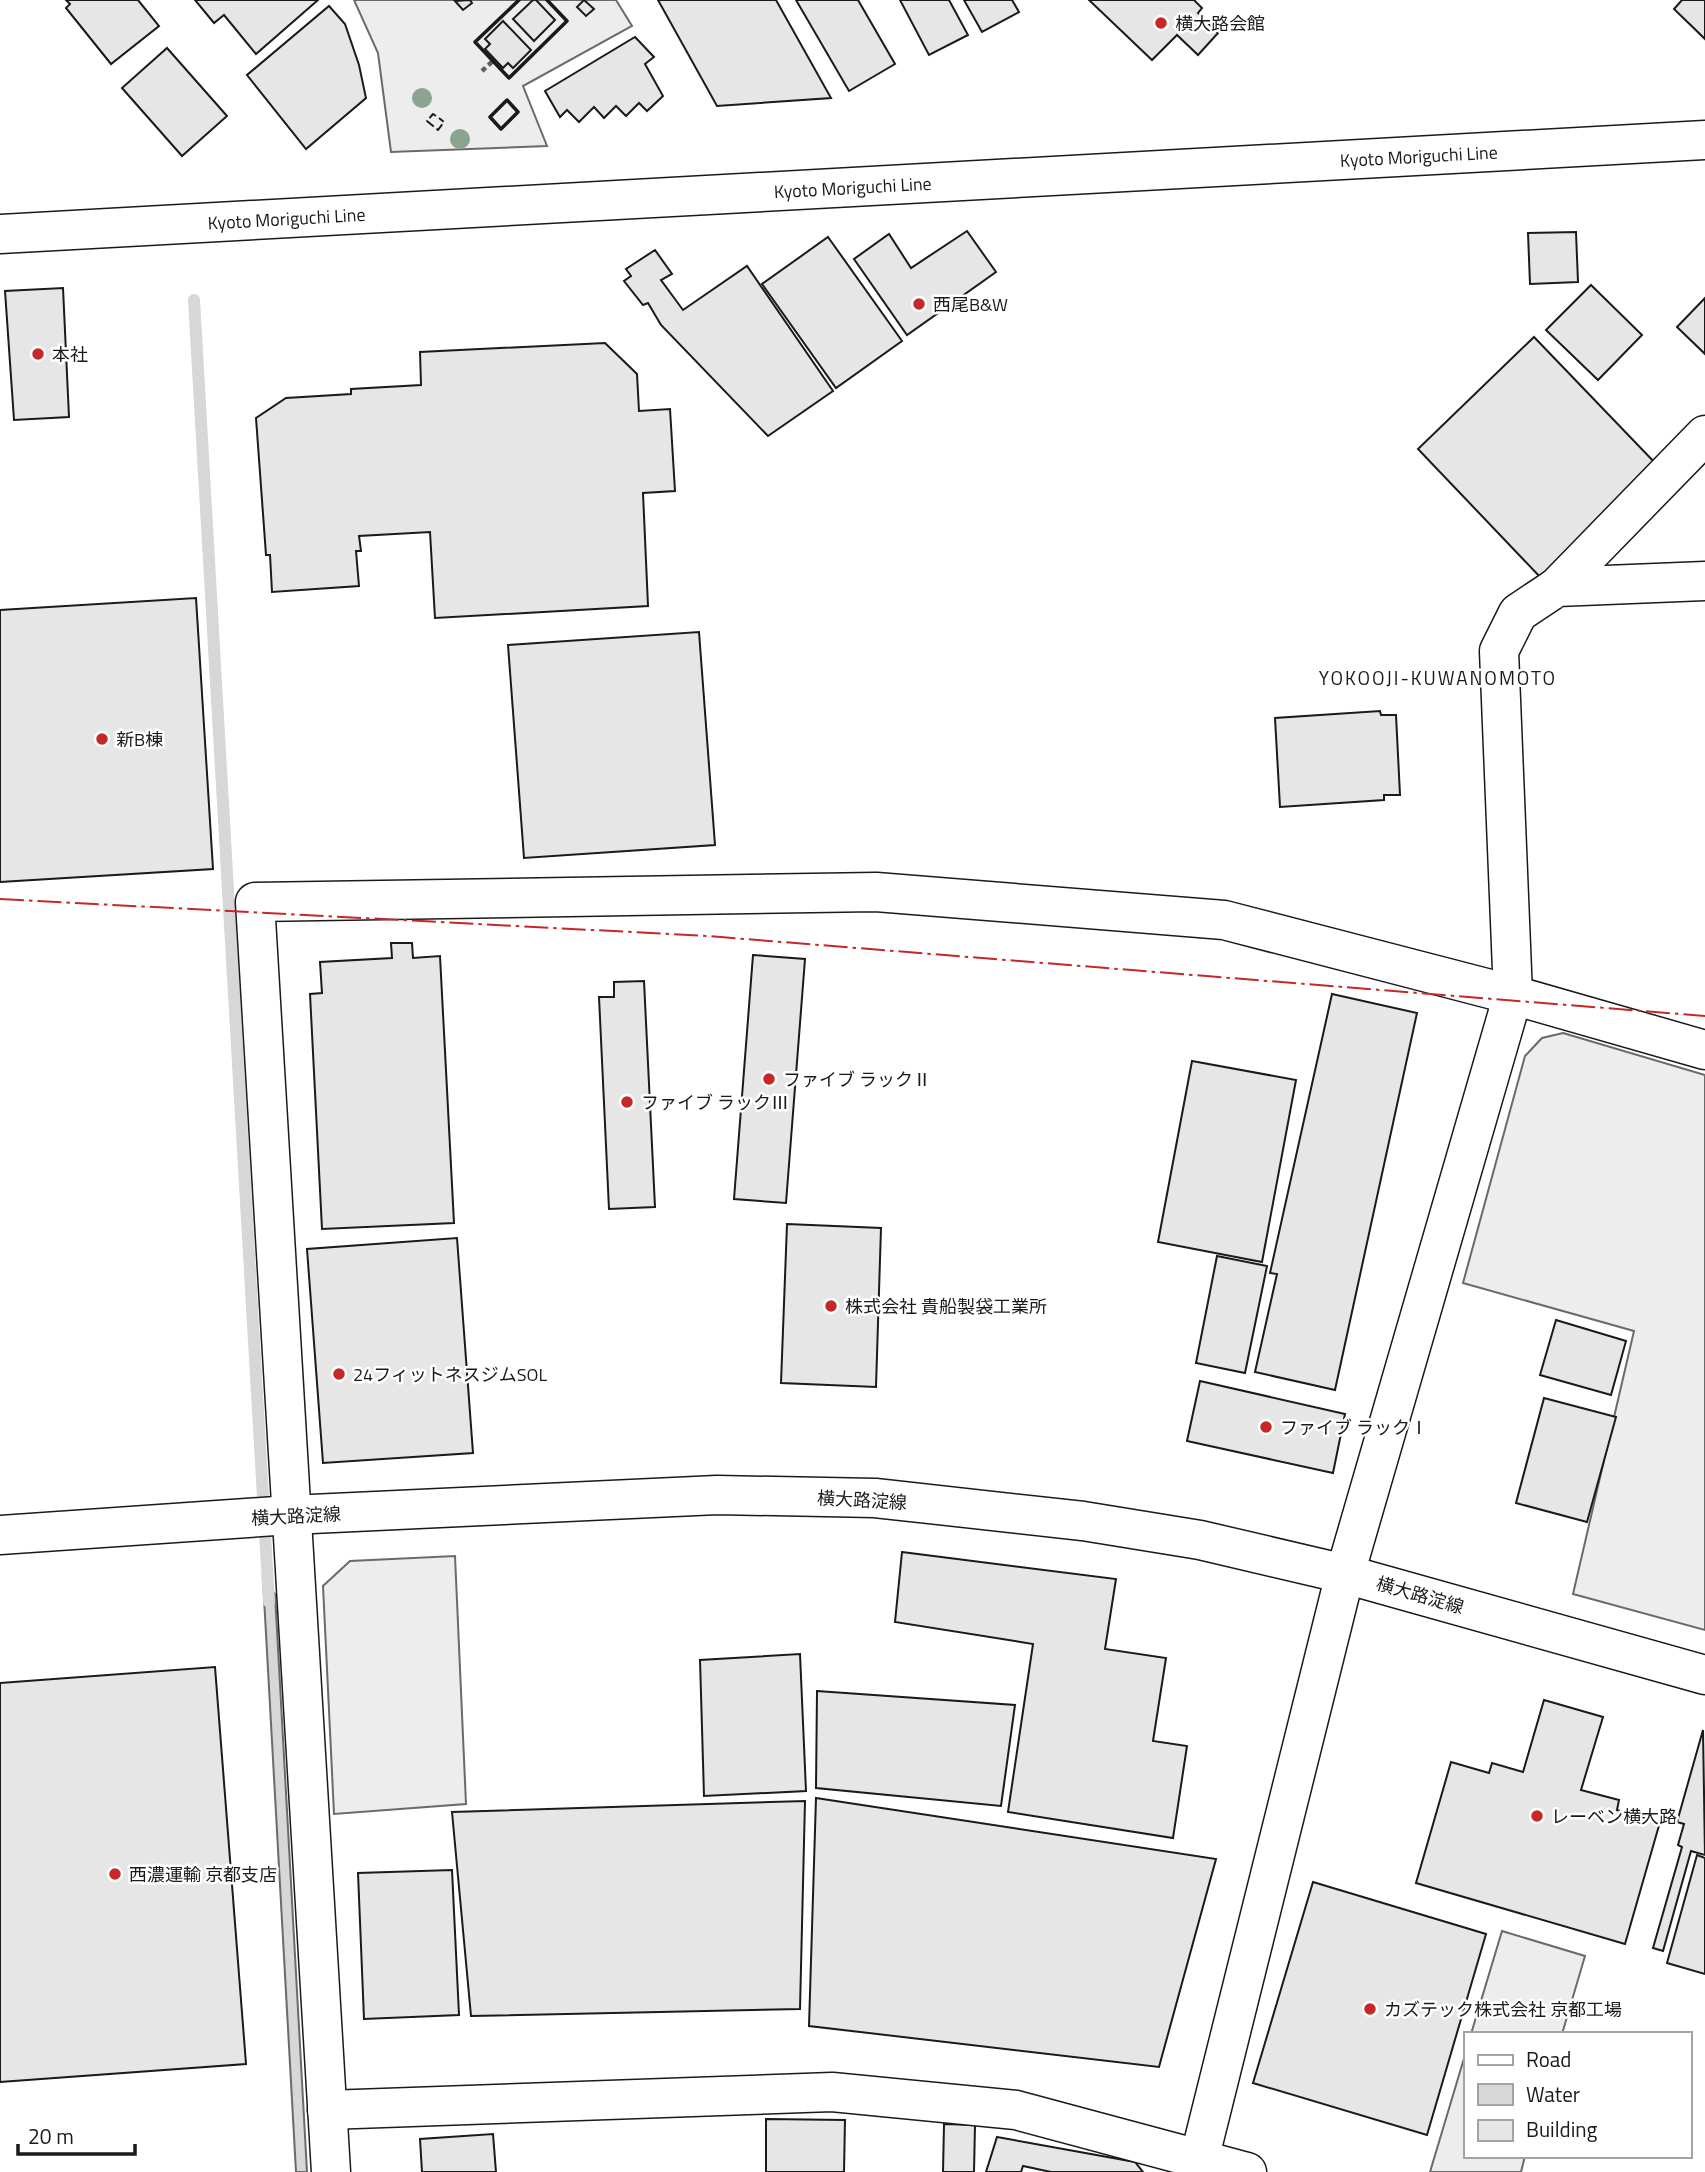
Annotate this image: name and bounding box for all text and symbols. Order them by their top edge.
place label: 横大路会館 [1175,10,1265,37]
marker: 横大路会館 [1153,15,1169,31]
street label: Kyoto Moriguchi Line [1339,138,1498,174]
street label: Kyoto Moriguchi Line [773,169,932,205]
street label: Kyoto Moriguchi Line [207,200,366,236]
place label: 西尾B&W [933,291,1008,318]
marker: 西尾B&W [911,296,927,312]
place label: 本社 [52,341,88,368]
marker: 本社 [30,346,46,362]
district label: YOKOOJI-KUWANOMOTO [1319,663,1557,692]
place label: 新B棟 [116,726,163,753]
marker: 新B棟 [94,731,110,747]
place label: ファイブ ラックⅡ [783,1066,931,1093]
marker: ファイブ ラックⅡ [761,1071,777,1087]
place label: ファイブ ラックⅢ [641,1089,789,1116]
marker: ファイブ ラックⅢ [619,1094,635,1110]
place label: 株式会社 貴船製袋工業所 [845,1293,1047,1320]
marker: 株式会社 貴船製袋工業所 [823,1298,839,1314]
place label: 24フィットネスジムSOL [353,1361,547,1388]
marker: 24フィットネスジムSOL [331,1366,347,1382]
place label: ファイブ ラックⅠ [1280,1414,1428,1441]
marker: ファイブ ラックⅠ [1258,1419,1274,1435]
street label: 横大路淀線 [816,1484,908,1516]
street label: 横大路淀線 [250,1500,342,1532]
street label: 横大路淀線 [1373,1570,1467,1620]
place label: レーベン横大路 [1551,1803,1677,1830]
marker: レーベン横大路 [1529,1808,1545,1824]
place label: 西濃運輸 京都支店 [129,1861,277,1888]
marker: 西濃運輸 京都支店 [107,1866,123,1882]
place label: カズテック株式会社 京都工場 [1384,1996,1622,2023]
marker: カズテック株式会社 京都工場 [1362,2001,1378,2017]
legend [1464,2032,1691,2158]
text: Road [1526,2043,1571,2075]
text: Water [1526,2078,1580,2110]
scale bar [18,2112,135,2156]
text: Building [1526,2113,1598,2145]
text: 20 m [28,2120,74,2152]

